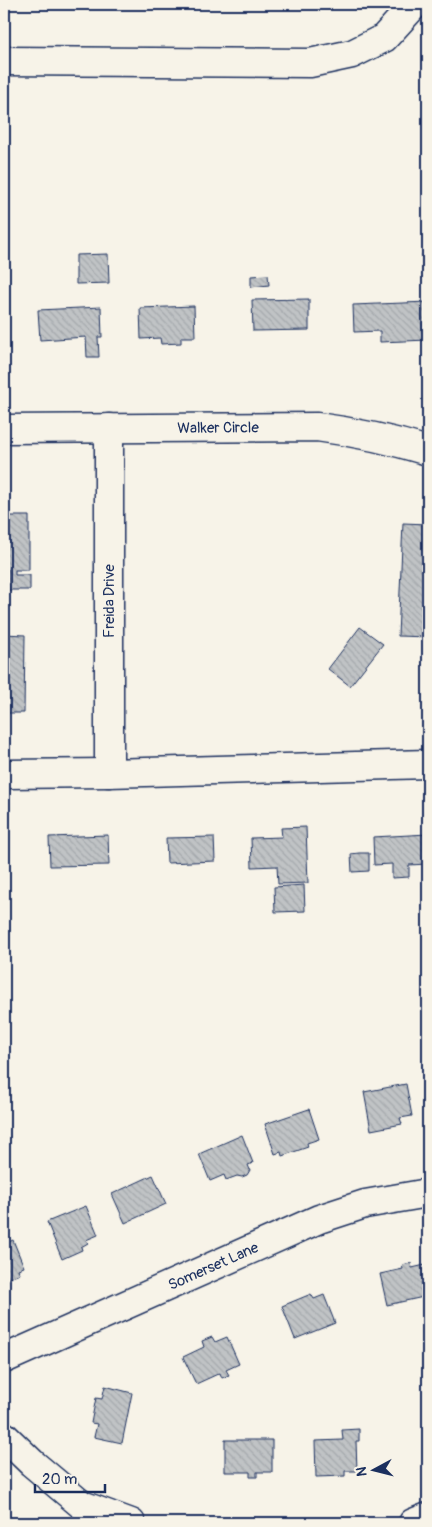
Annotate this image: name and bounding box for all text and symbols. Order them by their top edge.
street label: Walker Circle [177,418,259,438]
street label: Freida Drive [100,564,119,638]
street label: Somerset Lane [165,1238,262,1295]
north arrow [350,1444,400,1494]
scale bar [35,1462,105,1494]
text: N [353,1466,371,1477]
text: 20 m [42,1470,77,1489]

